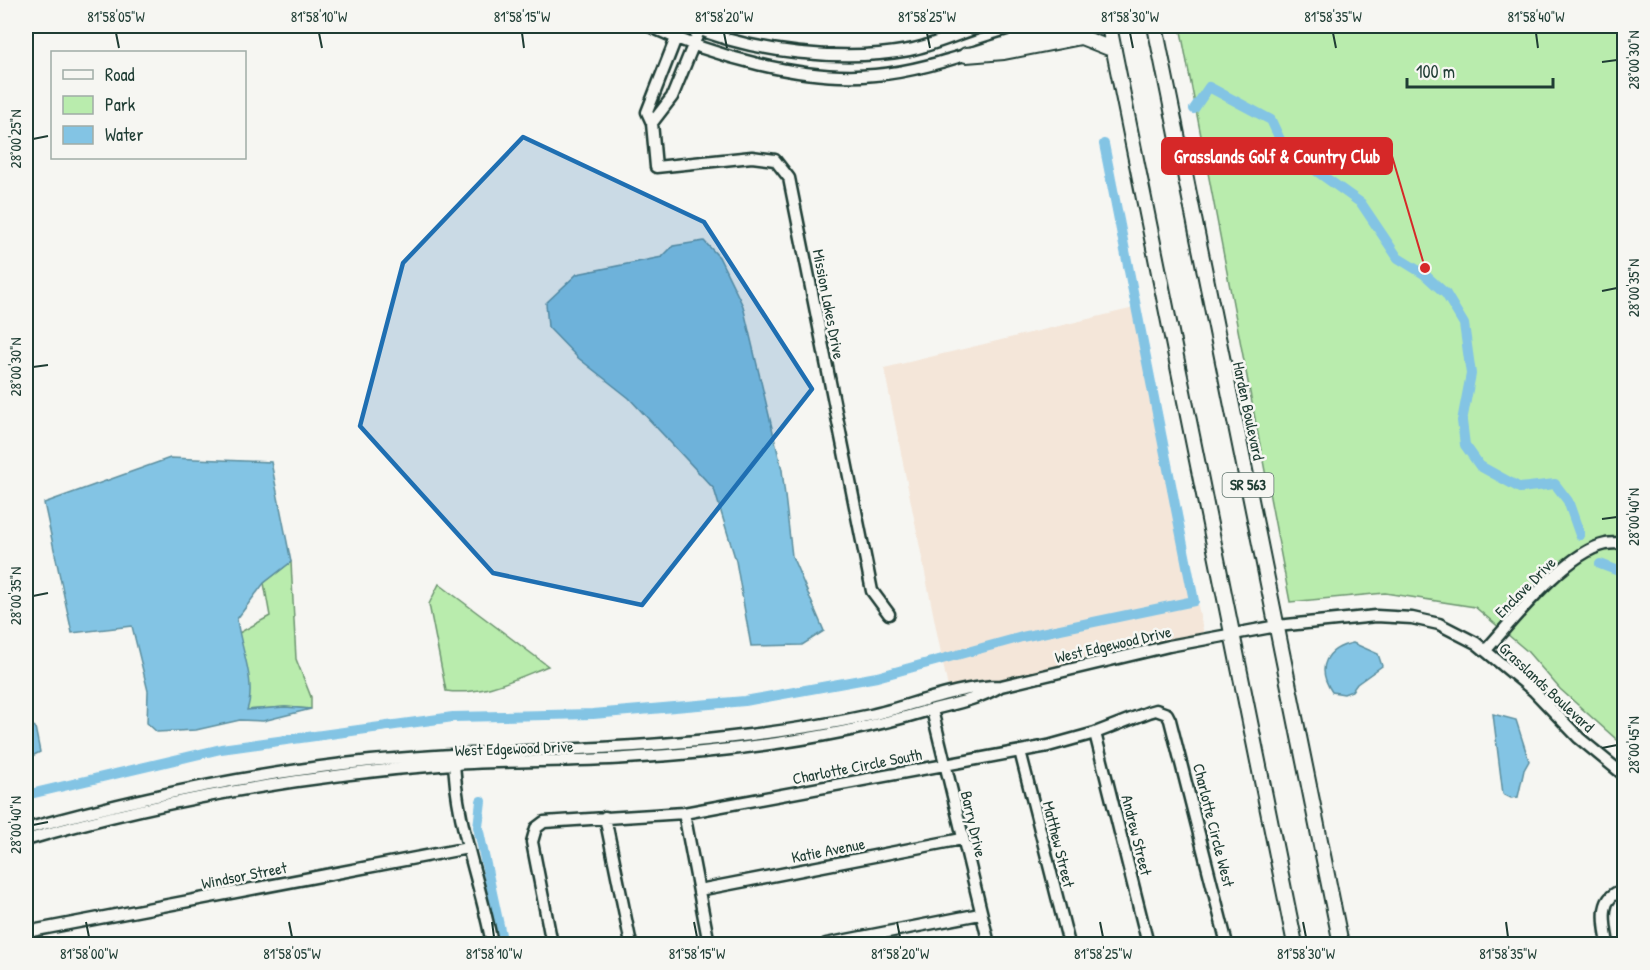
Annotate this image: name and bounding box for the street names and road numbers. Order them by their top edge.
street label: Mission Lakes Drive [808,247,851,361]
street label: Harden Boulevard [1228,360,1270,462]
road number: SR 563 [1222,473,1274,497]
street label: Enclave Drive [1490,551,1561,622]
street label: West Edgewood Drive [1053,620,1174,668]
street label: Grasslands Boulevard [1495,637,1599,737]
street label: West Edgewood Drive [454,735,574,761]
street label: Charlotte Circle South [791,743,924,789]
street label: Charlotte Circle West [1188,761,1240,890]
street label: Barry Drive [956,789,992,860]
street label: Andrew Street [1116,792,1158,878]
street label: Matthew Street [1038,799,1080,890]
street label: Katie Avenue [789,832,867,868]
street label: Windsor Street [199,856,289,894]

